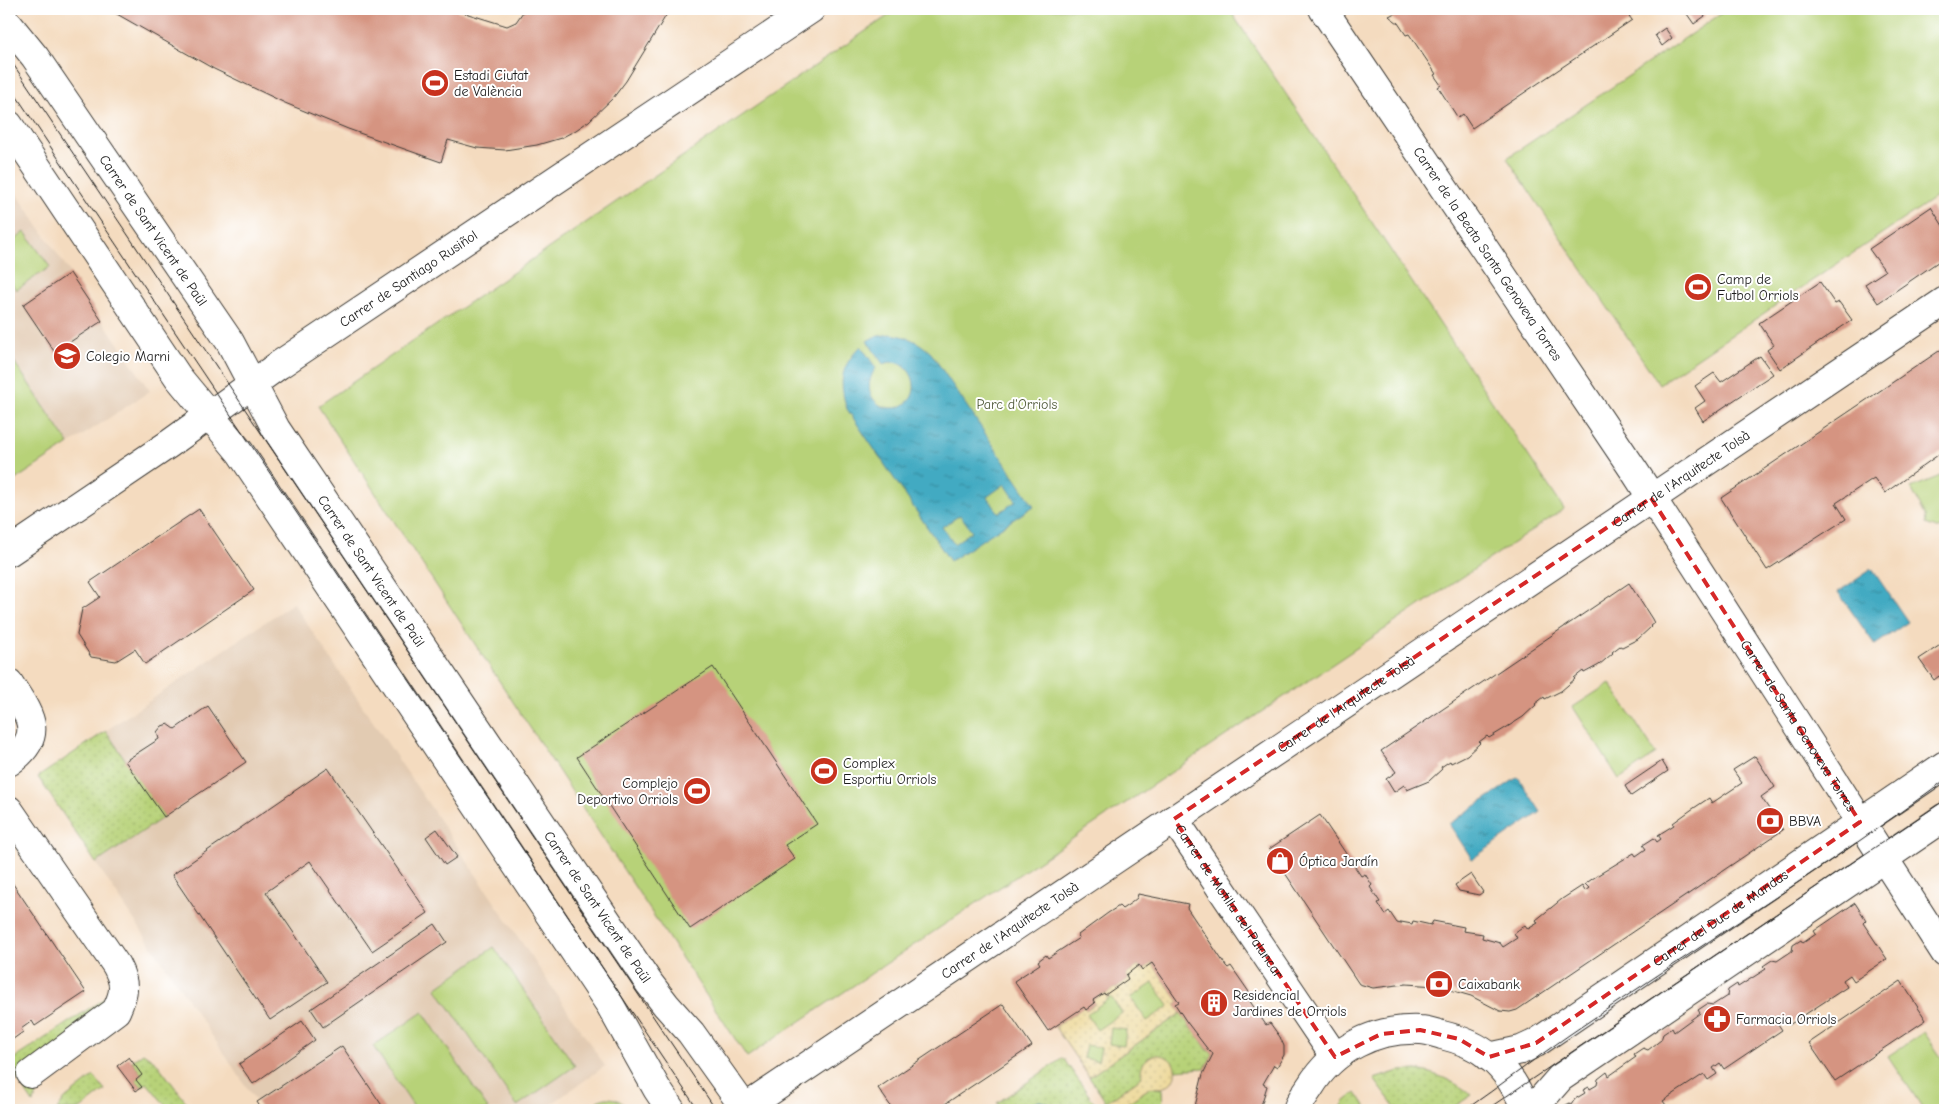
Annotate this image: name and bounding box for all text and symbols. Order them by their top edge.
place label: Estadi Ciutat de València [454,67,529,100]
sports icon: Estadi Ciutat de València [420,68,450,98]
street label: Carrer de la Beata Santa Genoveva Torres [1410,144,1566,364]
street label: Carrer de Sant Vicent de Paül [96,151,211,309]
street label: Carrer de Santiago Rusiñol [336,226,481,331]
place label: Camp de Futbol Orriols [1717,271,1799,304]
sports icon: Camp de Futbol Orriols [1683,272,1713,302]
school or university icon: Colegio Marni [52,341,82,371]
place label: Colegio Marni [86,348,170,365]
park label: Parc d'Orriols [977,396,1058,413]
street label: Carrer de l'Arquitecte Tolsà [1609,426,1753,531]
street label: Carrer de Sant Vicent de Paül [314,492,429,650]
street label: Carrer de Santa Genoveva Torres [1737,637,1860,815]
street label: Carrer de l'Arquitecte Tolsà [1274,652,1418,756]
place label: Complex Esportiu Orriols [843,755,936,788]
sports icon: Complex Esportiu Orriols [809,756,839,786]
place label: Complejo Deportivo Orriols [577,775,678,808]
sports icon: Complejo Deportivo Orriols [682,776,712,806]
bank icon: BBVA [1755,806,1785,836]
place label: BBVA [1789,813,1821,830]
street label: Carrer de Motilla del Palancar [1172,821,1288,981]
street label: Carrer de Sant Vicent de Paül [541,828,655,986]
shop icon: Óptica Jardín [1265,846,1295,876]
place label: Óptica Jardín [1299,853,1378,870]
street label: Carrer del Duc de Mandas [1649,866,1791,970]
street label: Carrer de l'Arquitecte Tolsà [938,878,1082,982]
bank icon: Caixabank [1424,969,1454,999]
place label: Caixabank [1458,976,1520,993]
place label: Residencial Jardines de Orriols [1233,987,1346,1020]
building icon: Residencial Jardines de Orriols [1199,988,1229,1018]
pharmacy icon: Farmacia Orriols [1702,1004,1732,1034]
place label: Farmacia Orriols [1736,1011,1836,1028]

